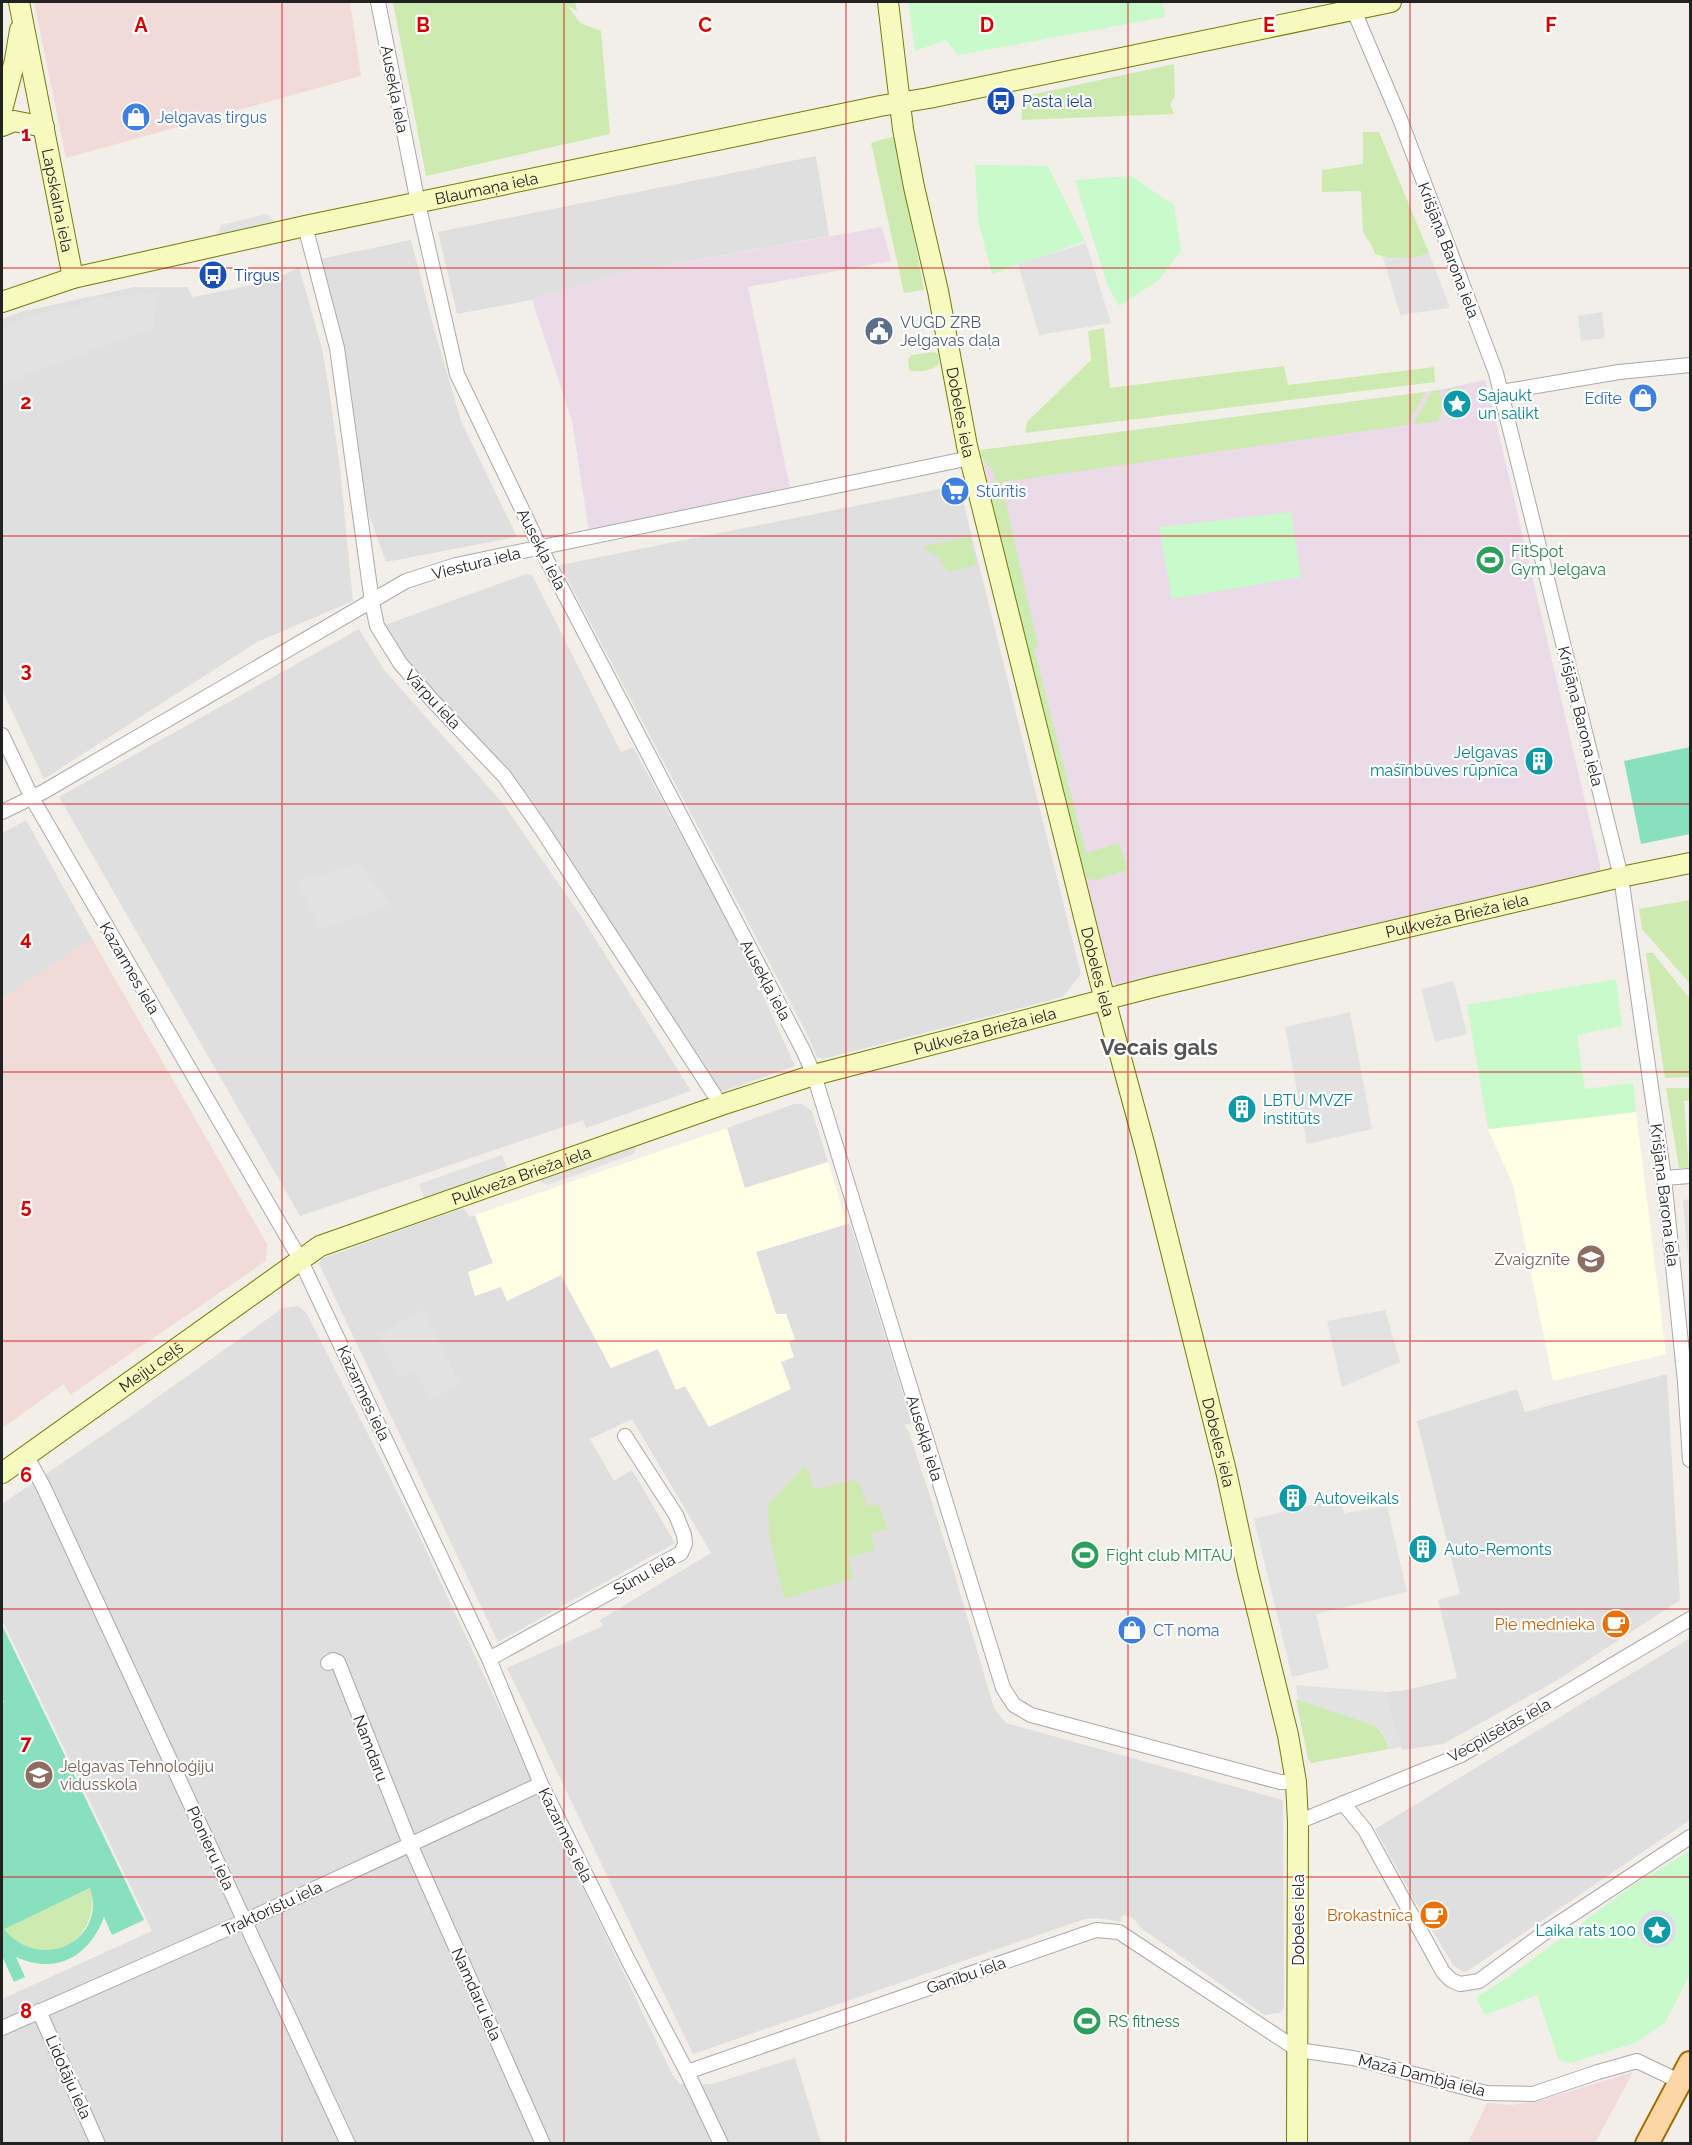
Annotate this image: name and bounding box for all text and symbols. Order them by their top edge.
text: A [134,13,148,37]
text: B [416,13,430,37]
text: C [698,13,712,37]
text: D [980,13,994,37]
text: E [1263,13,1275,37]
text: F [1545,13,1557,37]
street label: Ausekļa iela [377,44,412,135]
bus stop icon: Pasta iela [985,85,1017,117]
place label: Pasta iela [1022,92,1092,111]
shop icon: Jelgavas tirgus [120,101,152,133]
place label: Jelgavas tirgus [157,108,267,127]
text: 1 [21,122,31,146]
street label: Lapskalna iela [38,147,77,254]
street label: Blaumaņa iela [433,169,540,209]
street label: Krišjāņa Barona iela [1414,180,1483,321]
bus stop icon: Tirgus [197,259,229,291]
place label: Tirgus [234,266,280,285]
place label: VUGD ZRB Jelgavas daļa [900,313,1000,350]
public building icon: VUGD ZRB Jelgavas daļa [863,315,895,347]
street label: Dobeles iela [942,365,979,460]
shop icon: Edīte [1627,382,1659,414]
place label: Sajaukt un salikt [1478,386,1540,423]
place icon: Sajaukt un salikt [1441,388,1473,420]
place label: Edīte [1584,389,1622,408]
text: 2 [20,390,32,414]
supermarket icon: Stūrītis [939,475,971,507]
place label: Stūrītis [976,482,1026,501]
street label: Ausekļa iela [513,505,570,593]
place label: FitSpot Gym Jelgava [1511,542,1606,579]
street label: Viestura iela [430,543,522,584]
sports icon: FitSpot Gym Jelgava [1474,544,1506,576]
street label: Krišjāņa Barona iela [1554,644,1607,788]
text: 3 [20,658,32,682]
street label: Vārpu iela [401,666,465,733]
place label: Jelgavas mašīnbūves rūpnīca [1370,743,1518,780]
building icon: Jelgavas mašīnbūves rūpnīca [1523,745,1555,777]
street label: Pulkveža Brieža iela [1384,890,1531,942]
street label: Kazarmes iela [96,919,164,1018]
street label: Dobeles iela [1077,925,1118,1019]
text: 4 [20,926,32,950]
street label: Ausekļa iela [736,937,795,1024]
street label: Pulkveža Brieža iela [912,1004,1058,1059]
district label: Vecais gals [1100,1034,1218,1060]
place label: LBTU MVZF institūts [1263,1091,1353,1128]
building icon: LBTU MVZF institūts [1226,1093,1258,1125]
street label: Krišjāņa Barona iela [1646,1122,1683,1268]
street label: Pulkveža Brieža iela [449,1142,594,1209]
text: 5 [20,1194,32,1218]
school or university icon: Zvaigznīte [1575,1243,1607,1275]
place label: Zvaigznīte [1495,1250,1570,1269]
street label: Meiju ceļš [115,1338,187,1396]
street label: Kazarmes iela [333,1342,394,1444]
street label: Ausekļa iela [902,1393,947,1483]
street label: Dobeles iela [1198,1396,1238,1489]
text: 6 [20,1463,32,1487]
building icon: Autoveikals [1277,1482,1309,1514]
place label: Autoveikals [1314,1489,1399,1508]
building icon: Auto-Remonts [1407,1533,1439,1565]
sports icon: Fight club MITAU [1069,1539,1101,1571]
place label: Auto-Remonts [1444,1540,1552,1559]
place label: Fight club MITAU [1106,1546,1233,1565]
street label: Sūnu iela [610,1550,679,1599]
cafe icon: Pie mednieka [1600,1608,1632,1640]
shop icon: CT noma [1116,1614,1148,1646]
place label: Pie mednieka [1495,1615,1595,1634]
place label: CT noma [1153,1621,1220,1640]
street label: Vecpilsētas iela [1445,1694,1554,1767]
street label: Namdaru [349,1712,392,1784]
text: 7 [20,1731,32,1755]
place label: Jelgavas Tehnoloģiju vidusskola [60,1757,214,1794]
school or university icon: Jelgavas Tehnoloģiju vidusskola [23,1759,55,1791]
street label: Kazarmes iela [534,1785,597,1886]
street label: Pionieru iela [183,1803,238,1893]
street label: Dobeles iela [1289,1874,1308,1966]
street label: Traktoristu iela [219,1877,325,1940]
cafe icon: Brokastnīca [1418,1899,1450,1931]
place label: Brokastnīca [1327,1906,1413,1925]
place icon: Laika rats 100 [1641,1914,1673,1946]
place label: Laika rats 100 [1535,1921,1636,1940]
street label: Namdaru iela [448,1945,505,2044]
street label: Ganību iela [924,1953,1008,1998]
text: 8 [20,1999,32,2023]
sports icon: RS fitness [1071,2005,1103,2037]
place label: RS fitness [1108,2012,1180,2031]
street label: Lidotāju iela [42,2033,95,2122]
street label: Mazā Dambja iela [1356,2050,1487,2100]

